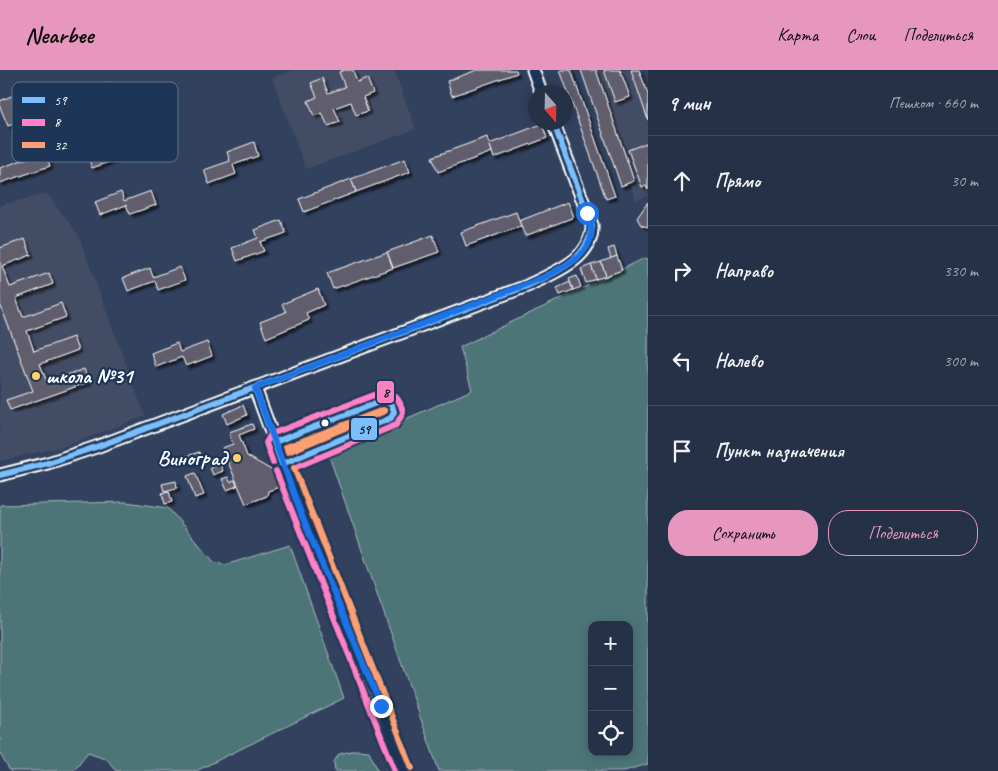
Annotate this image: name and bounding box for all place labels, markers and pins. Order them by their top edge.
place label: школа №31 [46,363,135,389]
marker: школа №31 [30,370,42,382]
unlabelled marker [320,418,330,428]
place label: Виноград [158,445,229,471]
marker: Виноград [231,452,243,464]

